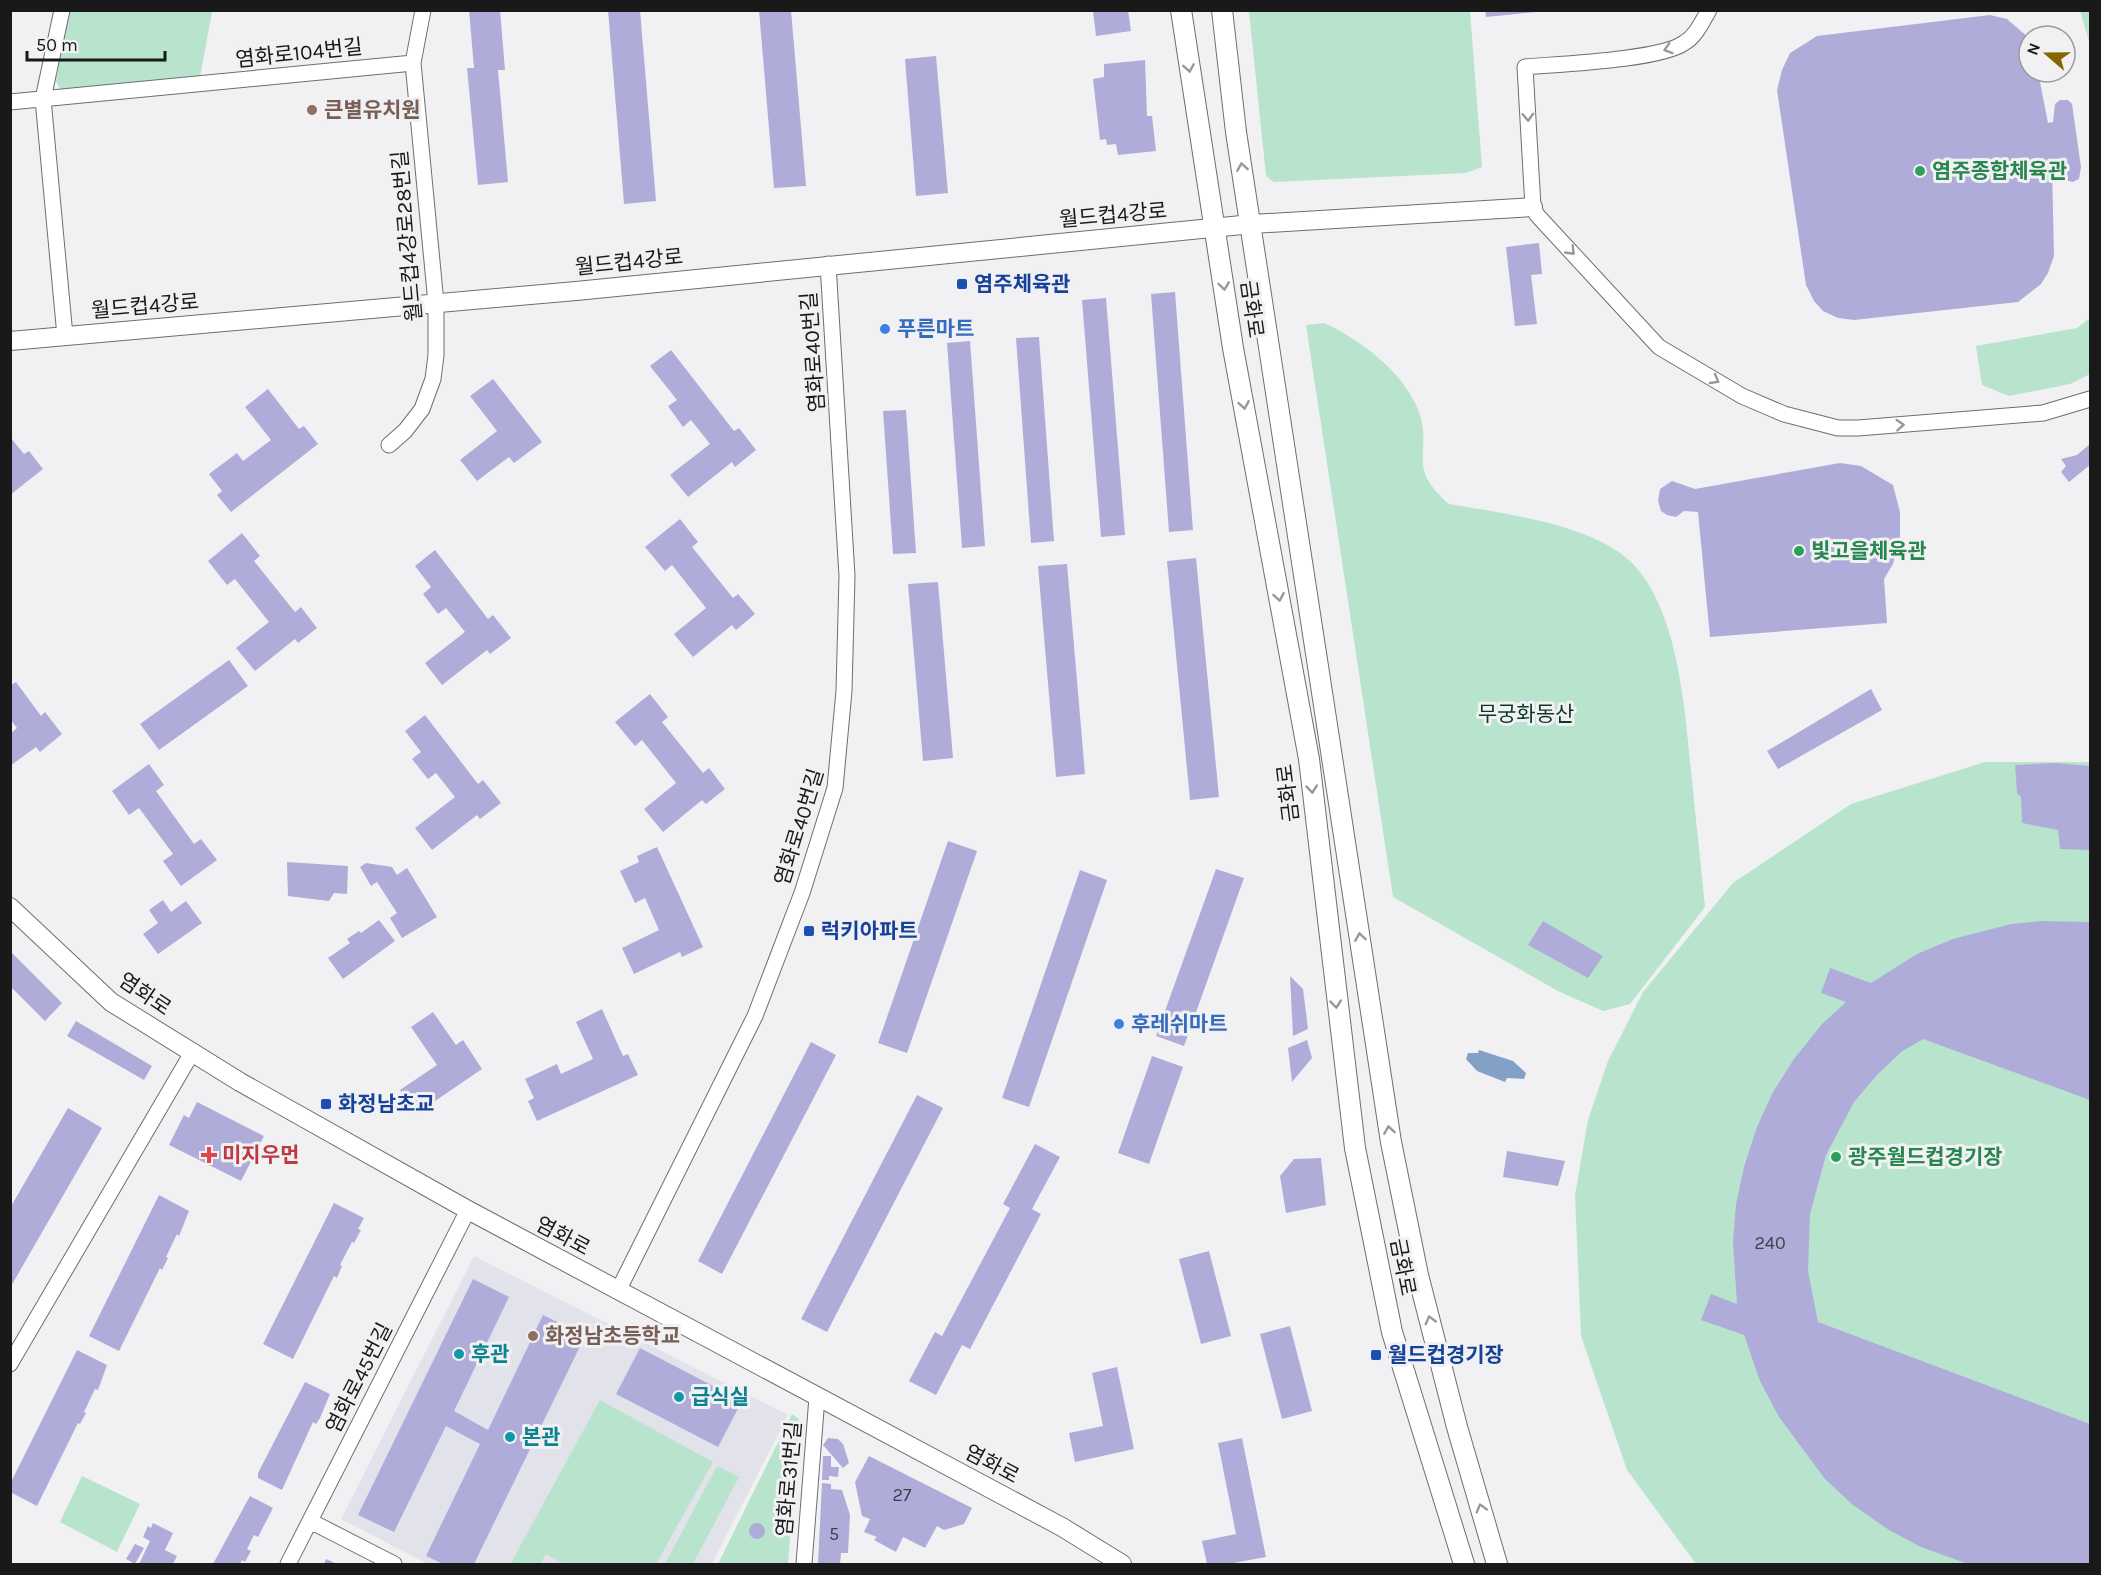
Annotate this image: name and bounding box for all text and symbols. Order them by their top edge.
scale bar [27,24,165,62]
north arrow [2017,24,2077,84]
text: 50 m [36,34,78,56]
street label: 염화로104번길 [234,34,364,72]
text: N [2022,40,2044,58]
one-way arrow [1664,42,1674,54]
one-way arrow [1183,64,1195,73]
place label: 큰별유치원 [324,98,421,122]
marker: 큰별유치원 [305,103,319,117]
one-way arrow [1521,112,1534,121]
street label: 월드컵4강로28번길 [388,149,426,323]
place label: 염주종합체육관 [1932,159,2067,183]
one-way arrow [1236,162,1249,172]
marker: 염주종합체육관 [1913,164,1927,178]
street label: 월드컵4강로 [1058,198,1168,232]
street label: 월드컵4강로 [574,244,684,280]
one-way arrow [1564,244,1575,255]
place label: 염주체육관 [974,272,1071,296]
marker: 염주체육관 [955,277,969,291]
street label: 금화로 [1236,279,1268,339]
one-way arrow [1218,281,1230,290]
street label: 월드컵4강로 [90,289,200,323]
street label: 염화로40번길 [797,291,829,413]
place label: 푸른마트 [897,317,974,341]
marker: 푸른마트 [878,322,892,336]
one-way arrow [1709,372,1719,384]
one-way arrow [1237,400,1250,410]
one-way arrow [1895,419,1904,432]
place label: 빛고을체육관 [1811,539,1927,563]
marker: 빛고을체육관 [1792,544,1806,558]
one-way arrow [1272,592,1285,602]
park label: 무궁화동산 [1478,702,1574,726]
street label: 금화로 [1273,763,1303,823]
street label: 염화로40번길 [770,766,828,888]
one-way arrow [1306,785,1318,794]
place label: 럭키아파트 [821,919,918,943]
marker: 럭키아파트 [802,924,816,938]
one-way arrow [1354,932,1367,942]
street label: 염화로 [114,968,176,1020]
one-way arrow [1330,999,1342,1008]
place label: 후레쉬마트 [1131,1012,1228,1036]
marker: 후레쉬마트 [1112,1017,1126,1031]
place label: 화정남초교 [338,1092,435,1116]
marker: 화정남초교 [319,1097,333,1111]
one-way arrow [1384,1125,1396,1134]
place label: 미지우먼 [222,1143,299,1167]
place label: 광주월드컵경기장 [1848,1145,2003,1169]
marker: 미지우먼 [200,1146,218,1164]
marker: 광주월드컵경기장 [1829,1150,1843,1164]
street label: 염화로 [532,1212,594,1260]
house number: 240 [1754,1232,1786,1254]
street label: 금화로 [1386,1236,1420,1298]
one-way arrow [1424,1315,1437,1325]
street label: 염화로45번길 [321,1319,397,1437]
place label: 화정남초등학교 [545,1324,680,1348]
marker: 화정남초등학교 [526,1329,540,1343]
place label: 후관 [471,1342,510,1366]
place label: 월드컵경기장 [1388,1343,1504,1367]
marker: 후관 [452,1347,466,1361]
marker: 월드컵경기장 [1369,1348,1383,1362]
place label: 급식실 [691,1385,749,1409]
marker: 급식실 [672,1390,686,1404]
street label: 염화로31번길 [772,1420,806,1538]
place label: 본관 [522,1425,561,1449]
marker: 본관 [503,1430,517,1444]
street label: 염화로 [961,1440,1023,1488]
house number: 27 [893,1484,912,1506]
one-way arrow [1476,1503,1488,1514]
house number: 5 [829,1523,839,1545]

